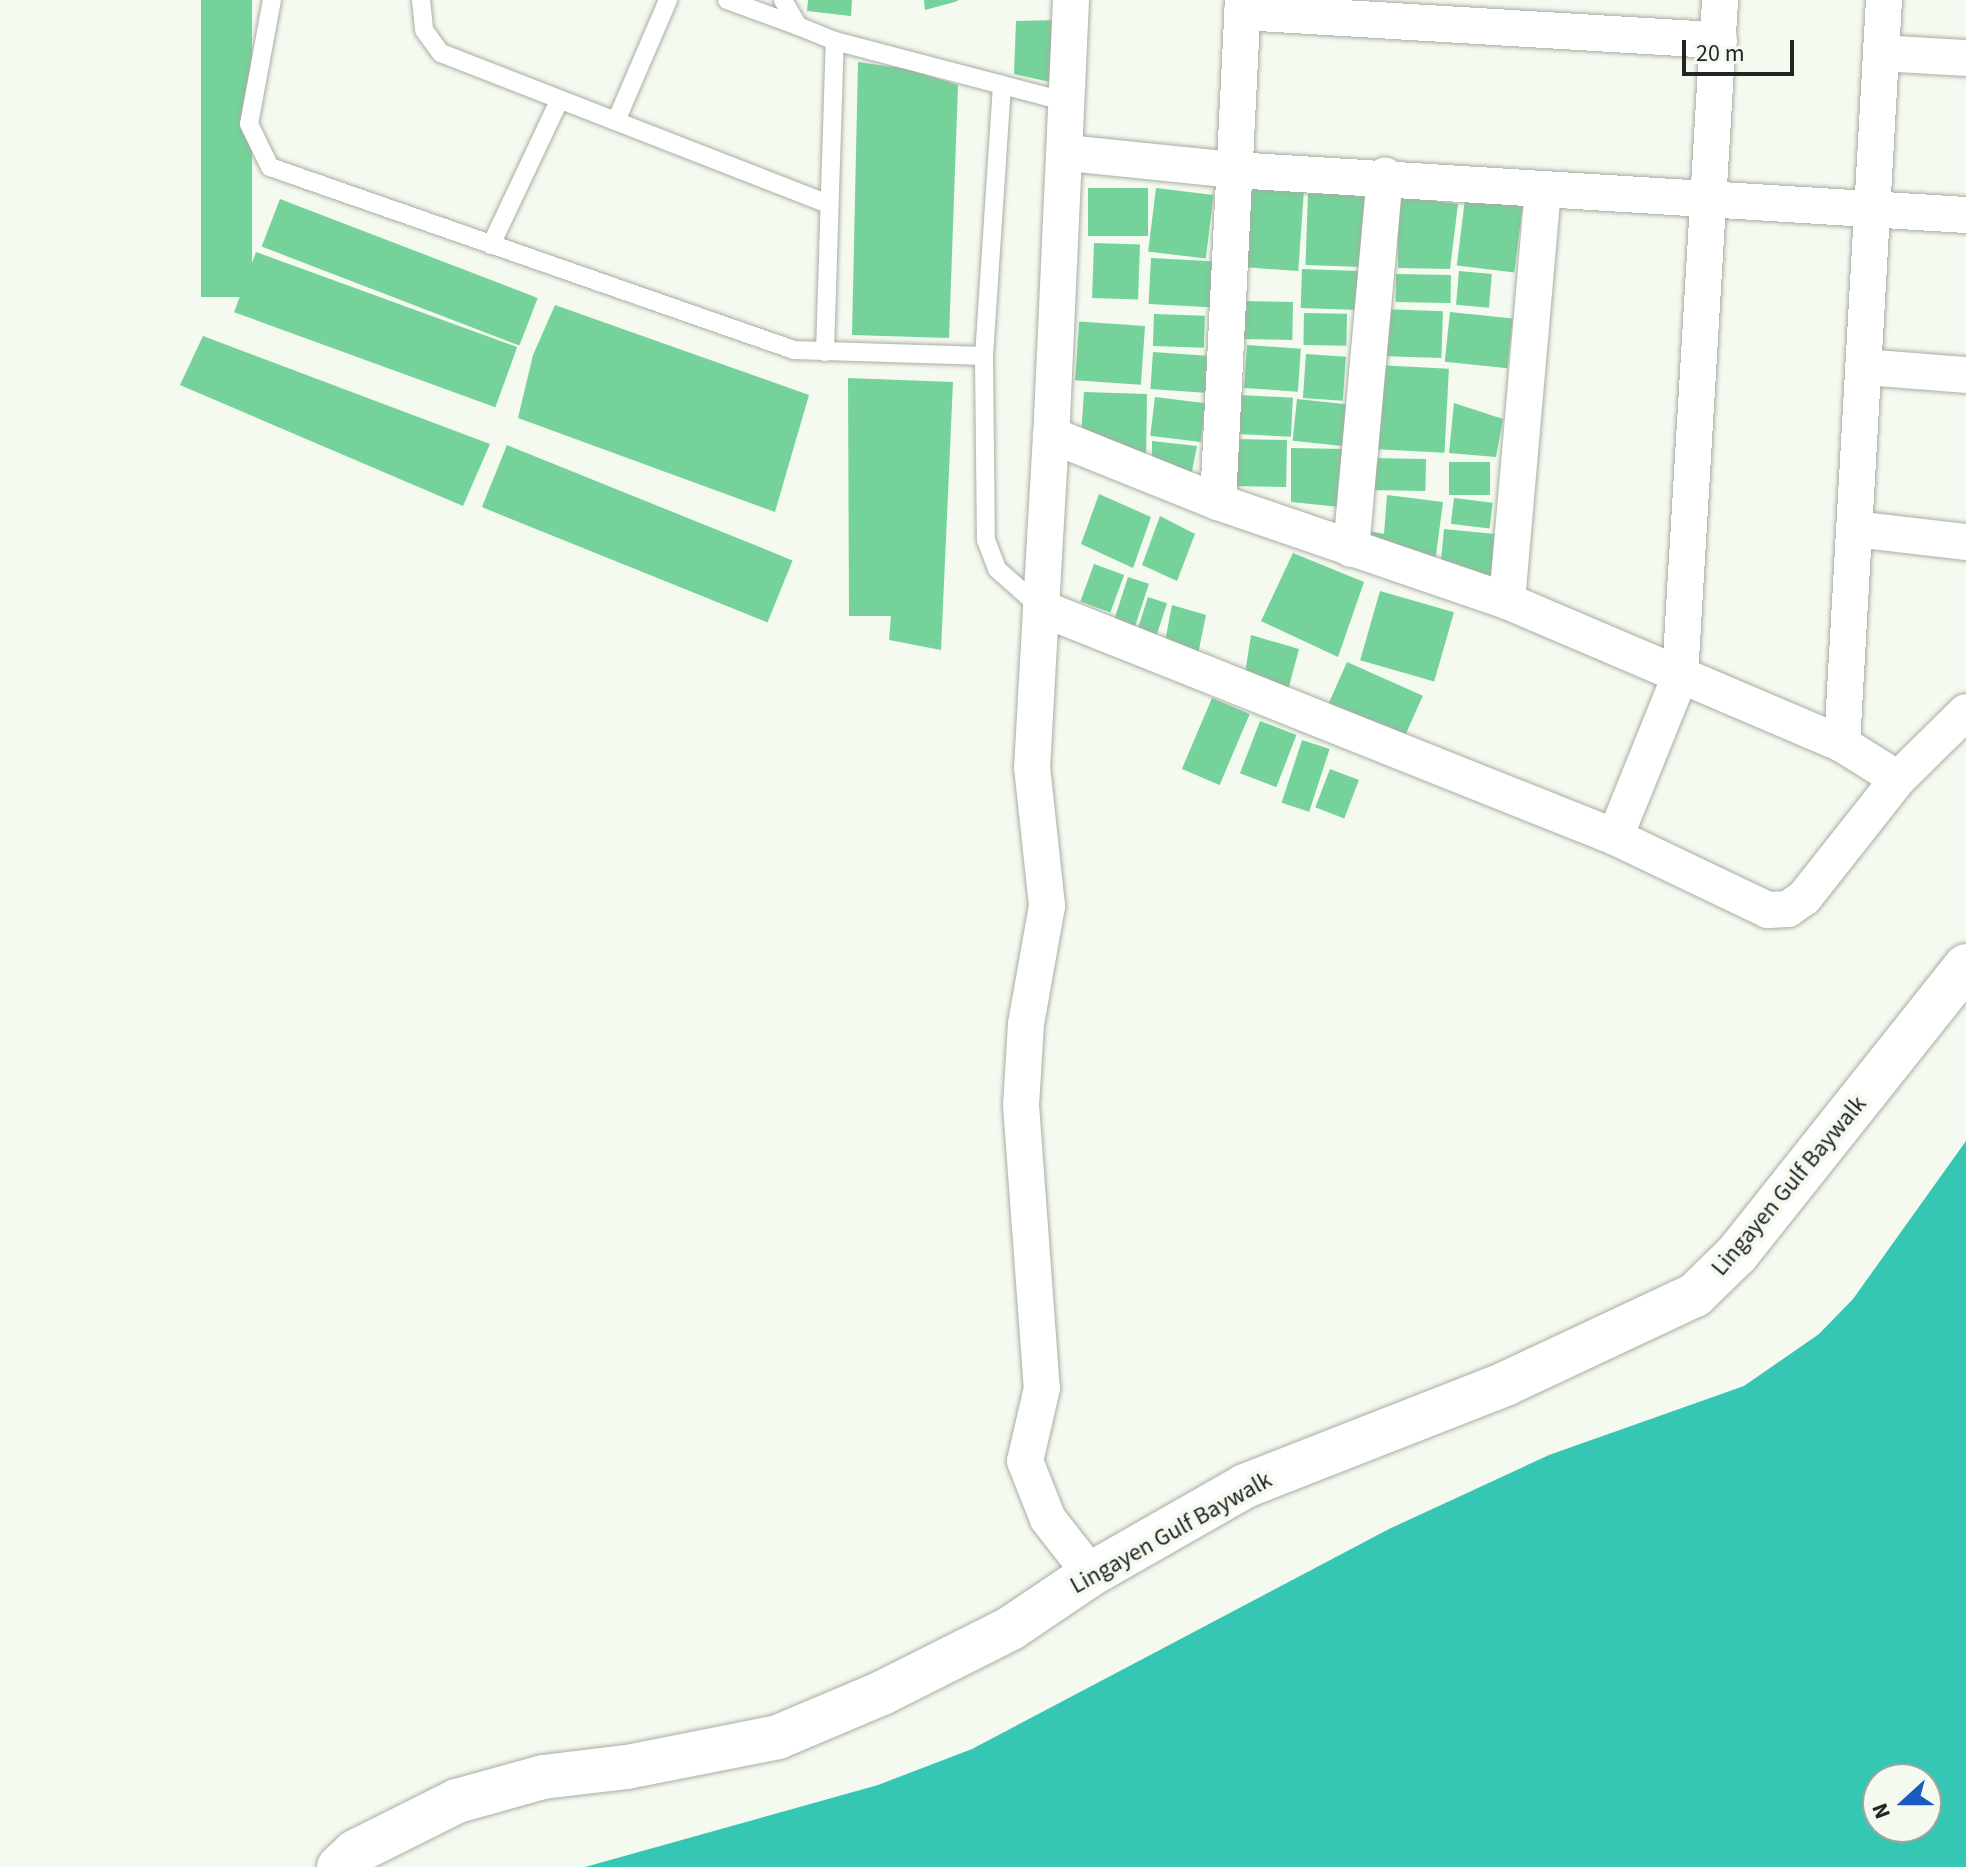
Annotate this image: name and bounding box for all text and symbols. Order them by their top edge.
scale bar [1686,24,1798,74]
text: 20 m [1696,36,1745,71]
street label: Lingayen Gulf Baywalk [1705,1090,1873,1282]
street label: Lingayen Gulf Baywalk [1065,1466,1277,1600]
north arrow [1862,1763,1942,1843]
text: N [1864,1798,1899,1823]

